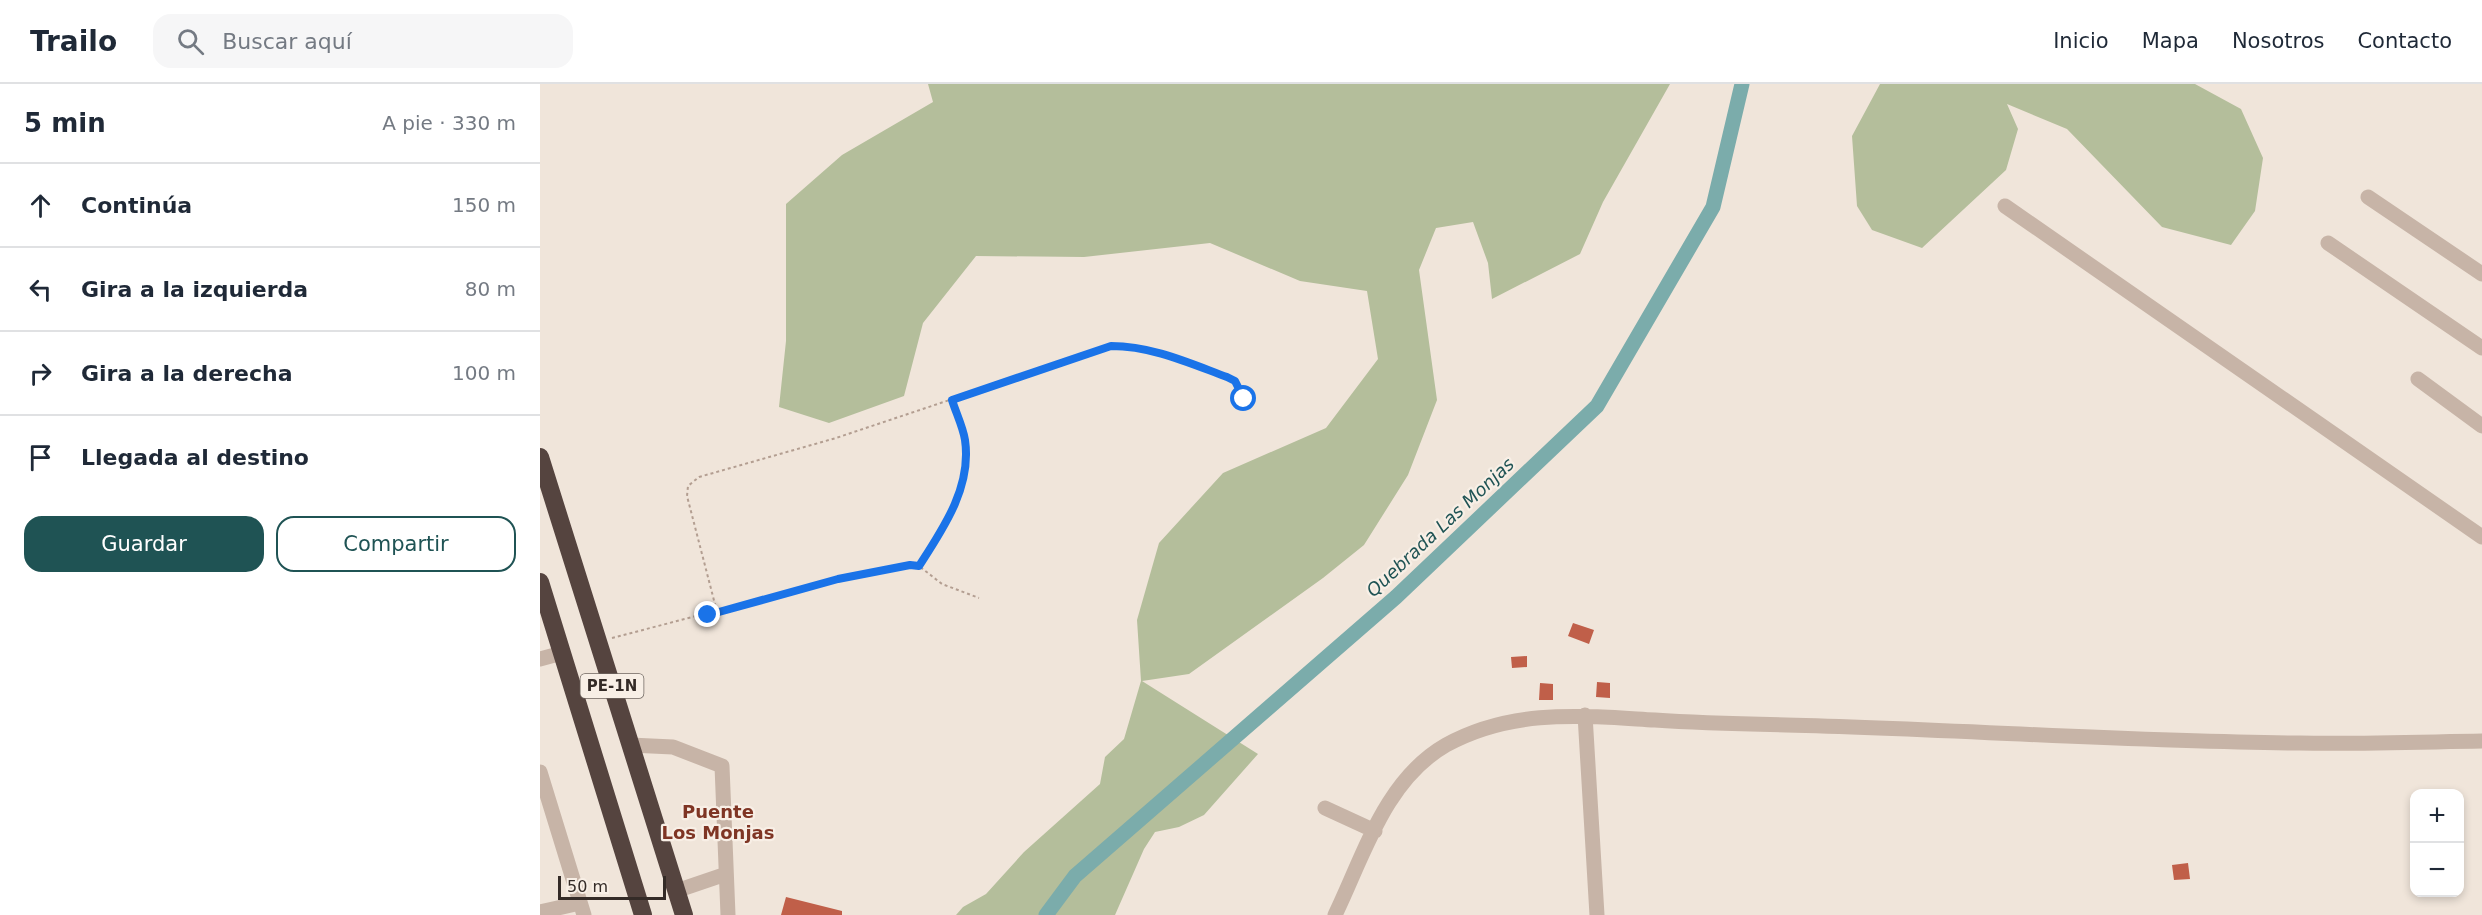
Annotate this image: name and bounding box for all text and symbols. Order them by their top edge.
search box [153,14,573,68]
text: Trailo [30,25,117,58]
icon: search [174,25,207,58]
text: Buscar aquí [222,29,352,54]
text: Inicio [2053,29,2109,53]
text: Mapa [2142,29,2199,53]
text: Nosotros [2232,29,2324,53]
text: Contacto [2357,29,2452,53]
text: 5 min [24,108,106,138]
text: A pie · 330 m [382,111,516,135]
icon: ahead [24,189,57,222]
text: Continúa [81,193,192,218]
text: 150 m [452,193,516,217]
icon: left [24,273,57,306]
text: Gira a la izquierda [81,277,308,302]
text: 80 m [465,277,516,301]
icon: right [24,357,57,390]
text: Gira a la derecha [81,361,293,386]
text: 100 m [452,361,516,385]
route start [1230,385,1256,411]
icon: arrive [24,441,57,474]
text: Llegada al destino [81,445,309,470]
water label: Quebrada Las Monjas [1362,453,1518,601]
button: Guardar [24,516,264,572]
button: Compartir [276,516,516,572]
route end [694,601,720,627]
road number: PE-1N [580,674,644,698]
map controls [2410,789,2464,897]
button: + [2410,789,2464,843]
district label: Puente Los Monjas [662,801,774,843]
button: − [2410,843,2464,897]
scale bar [558,873,666,900]
text: 50 m [567,877,608,896]

